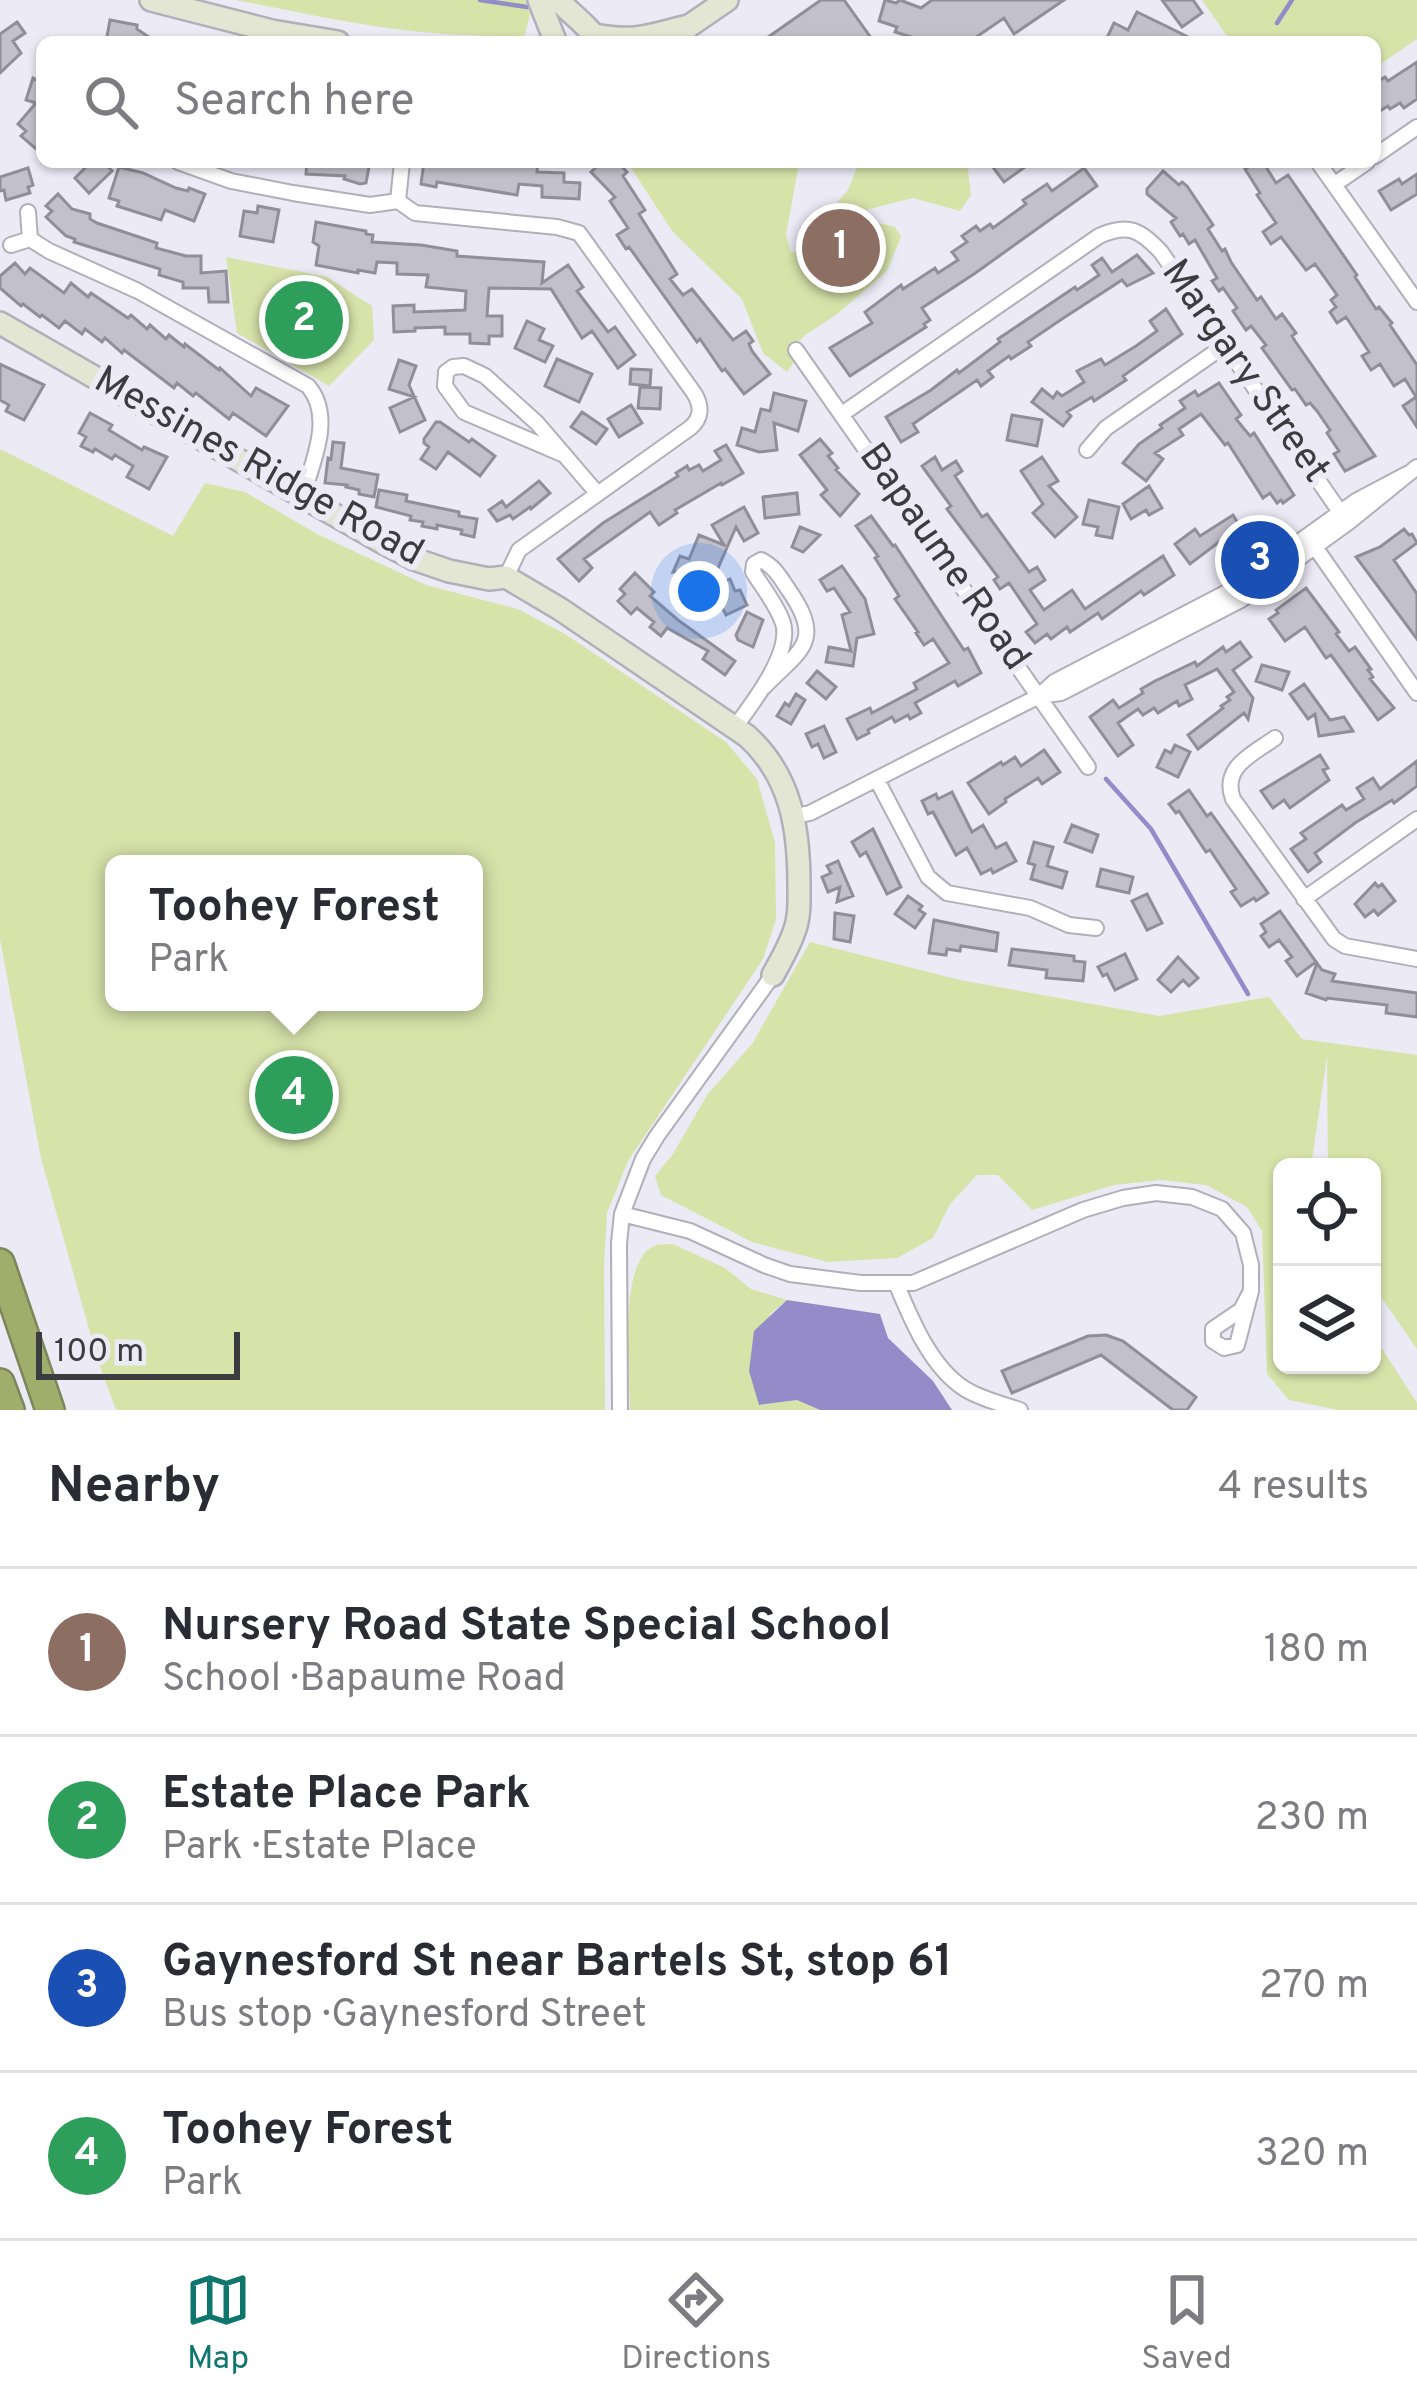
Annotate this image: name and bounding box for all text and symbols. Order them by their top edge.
search box [36,36,1381,168]
icon: search [78,69,144,135]
text: Search here [174,74,414,131]
pin: 1 [802,203,880,293]
street label: Margary Street [1149,251,1339,493]
pin: 2 [265,275,343,365]
street label: Messines Ridge Road [85,357,431,579]
street label: Bapaume Road [847,435,1039,681]
pin: 3 [1221,515,1299,605]
your location [669,561,729,621]
popup [105,855,483,1011]
text: Toohey Forest [148,880,440,937]
text: Park [148,937,229,986]
pin: 4 [255,1050,333,1140]
map controls [1273,1158,1381,1374]
button: locate [1273,1158,1381,1266]
button: layers [1273,1266,1381,1374]
scale bar [36,1326,240,1379]
text: 100 m [54,1332,144,1374]
text: Nearby [48,1456,220,1521]
text: 4 results [1218,1464,1369,1513]
text: Nursery Road State Special School [162,1599,891,1656]
text: 1 [79,1627,95,1676]
text: 180 m [1264,1627,1369,1676]
text: School · Bapaume Road [162,1656,566,1705]
text: Estate Place Park [162,1767,531,1824]
text: 2 [75,1795,99,1844]
text: 230 m [1255,1795,1369,1844]
text: Park · Estate Place [162,1824,477,1873]
text: Gaynesford St near Bartels St, stop 61 [162,1935,953,1992]
text: 3 [75,1963,99,2012]
text: 270 m [1259,1963,1369,2012]
text: Bus stop · Gaynesford Street [162,1992,647,2041]
text: Toohey Forest [162,2103,453,2160]
text: 4 [74,2131,100,2180]
text: 320 m [1255,2131,1369,2180]
text: Park [162,2160,243,2209]
tab: Map [185,2267,251,2381]
tab: Directions [621,2267,771,2381]
tab: Saved [1141,2267,1232,2381]

